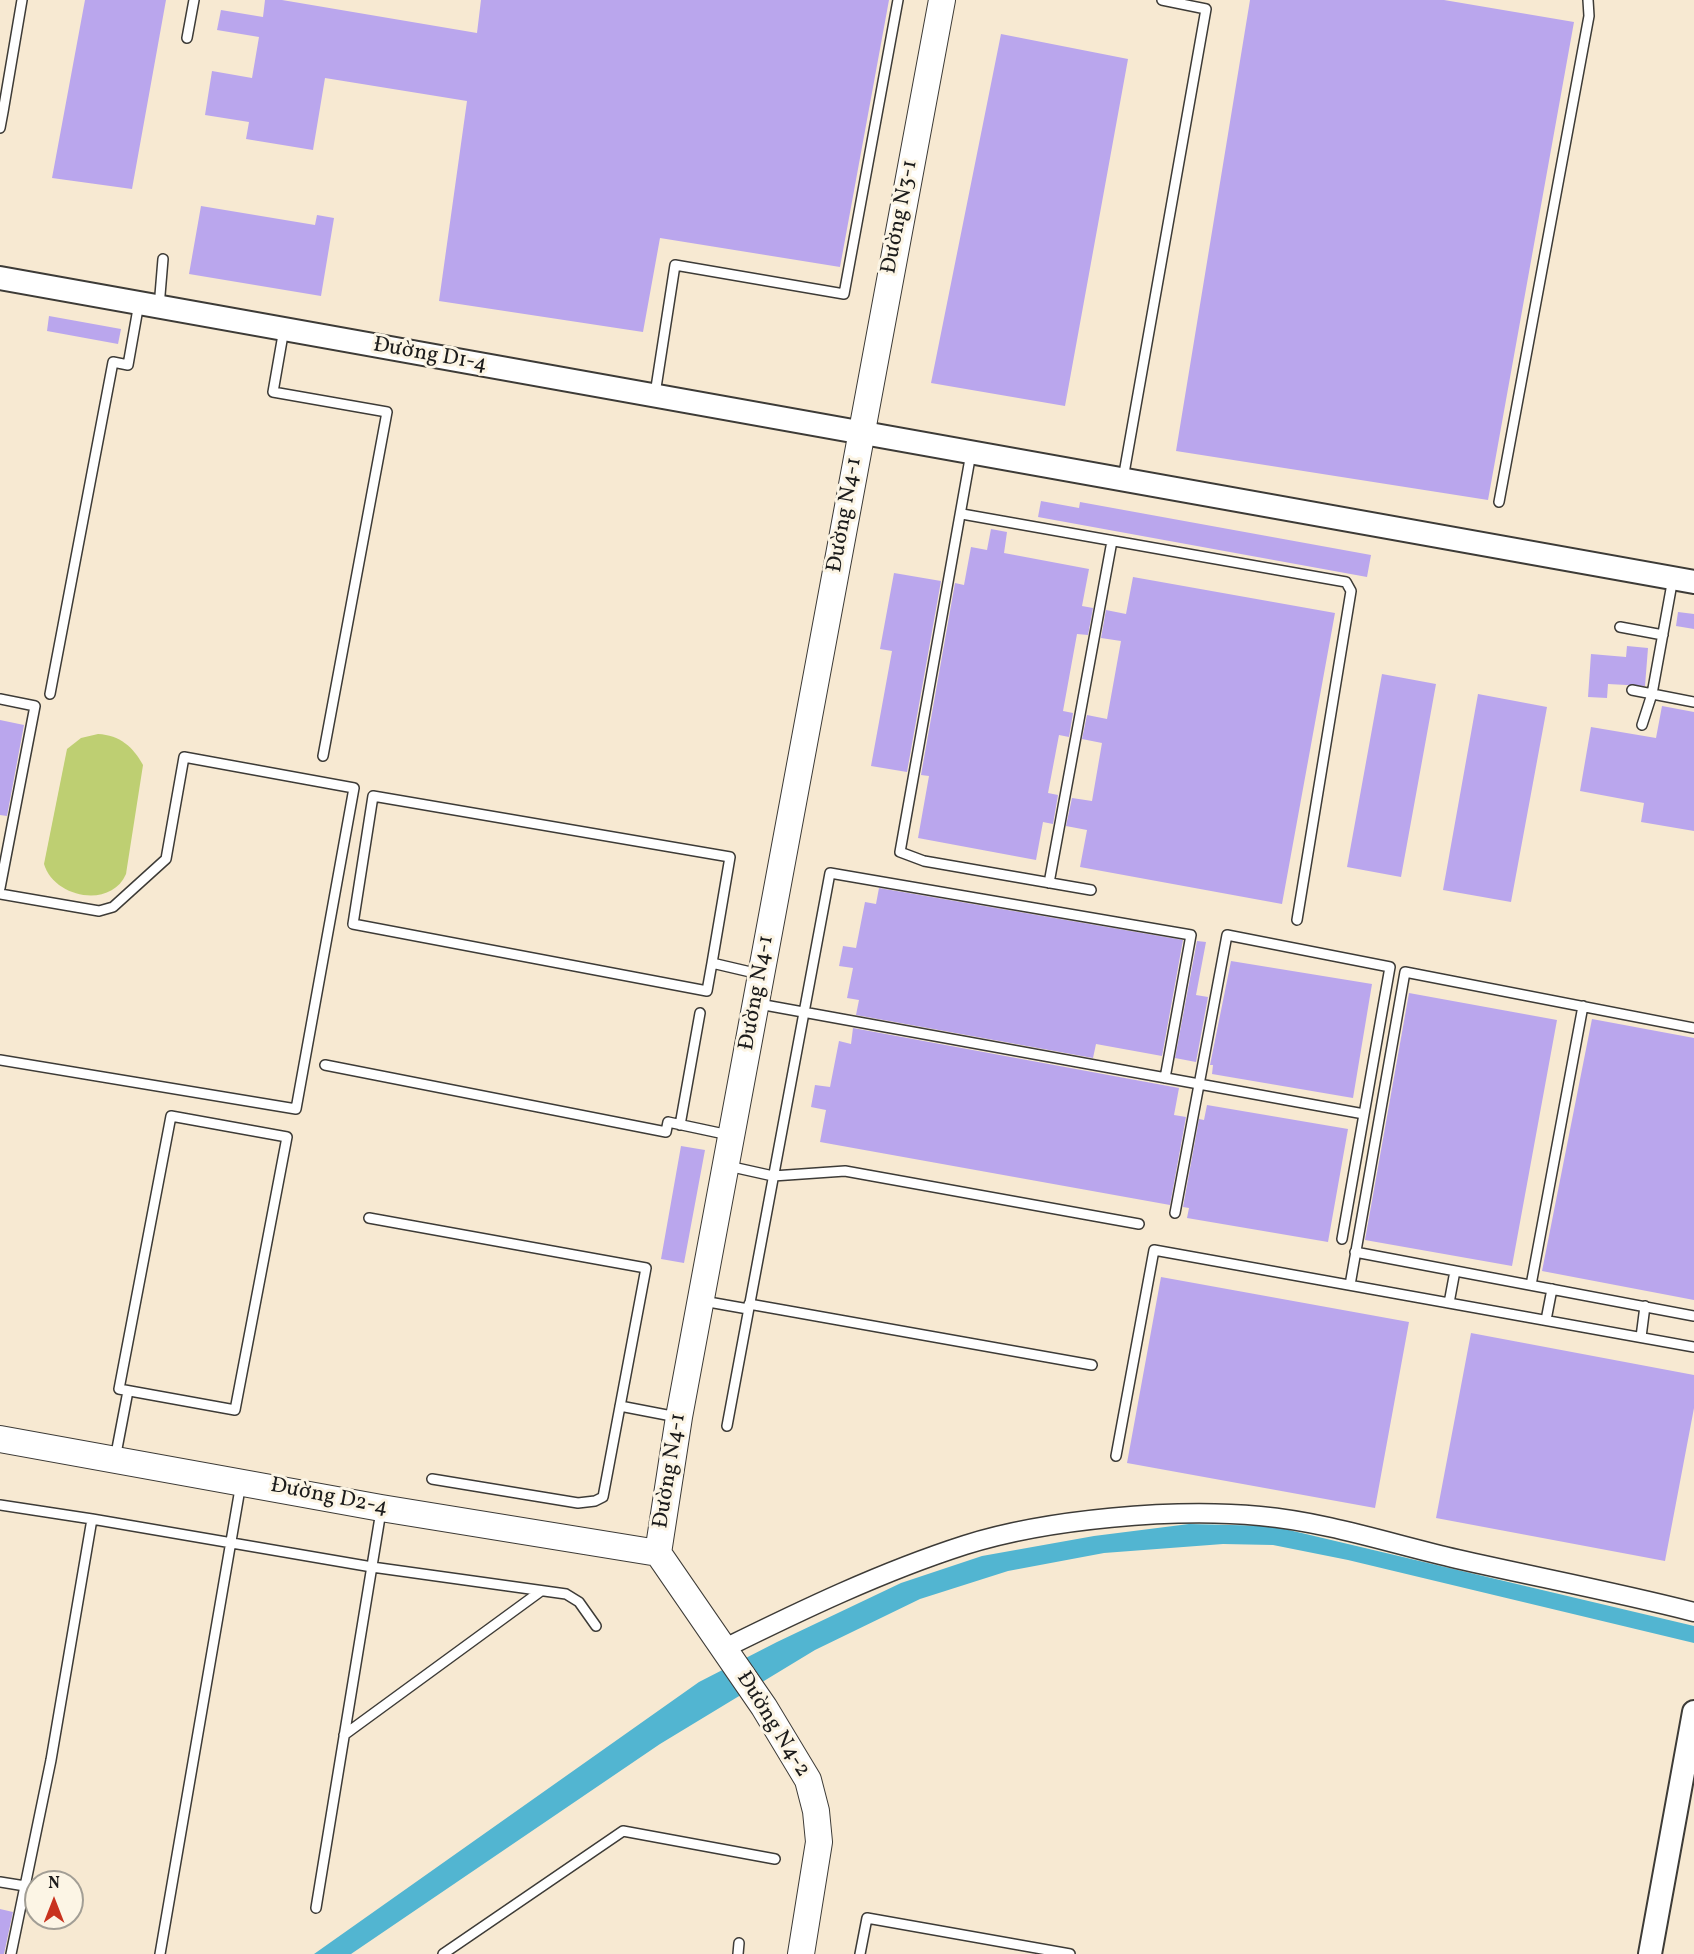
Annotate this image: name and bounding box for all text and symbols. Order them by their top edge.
street label: Đường N3-1 [877,158,925,276]
street label: Đường D1-4 [371,333,489,379]
street label: Đường N4-1 [823,455,869,575]
street label: Đường N4-1 [735,933,781,1053]
street label: Đường N4-1 [649,1411,693,1531]
street label: Đường D2-4 [268,1474,390,1522]
street label: Đường N4-2 [729,1667,815,1783]
north arrow [24,1870,84,1930]
text: N [48,1873,60,1895]

